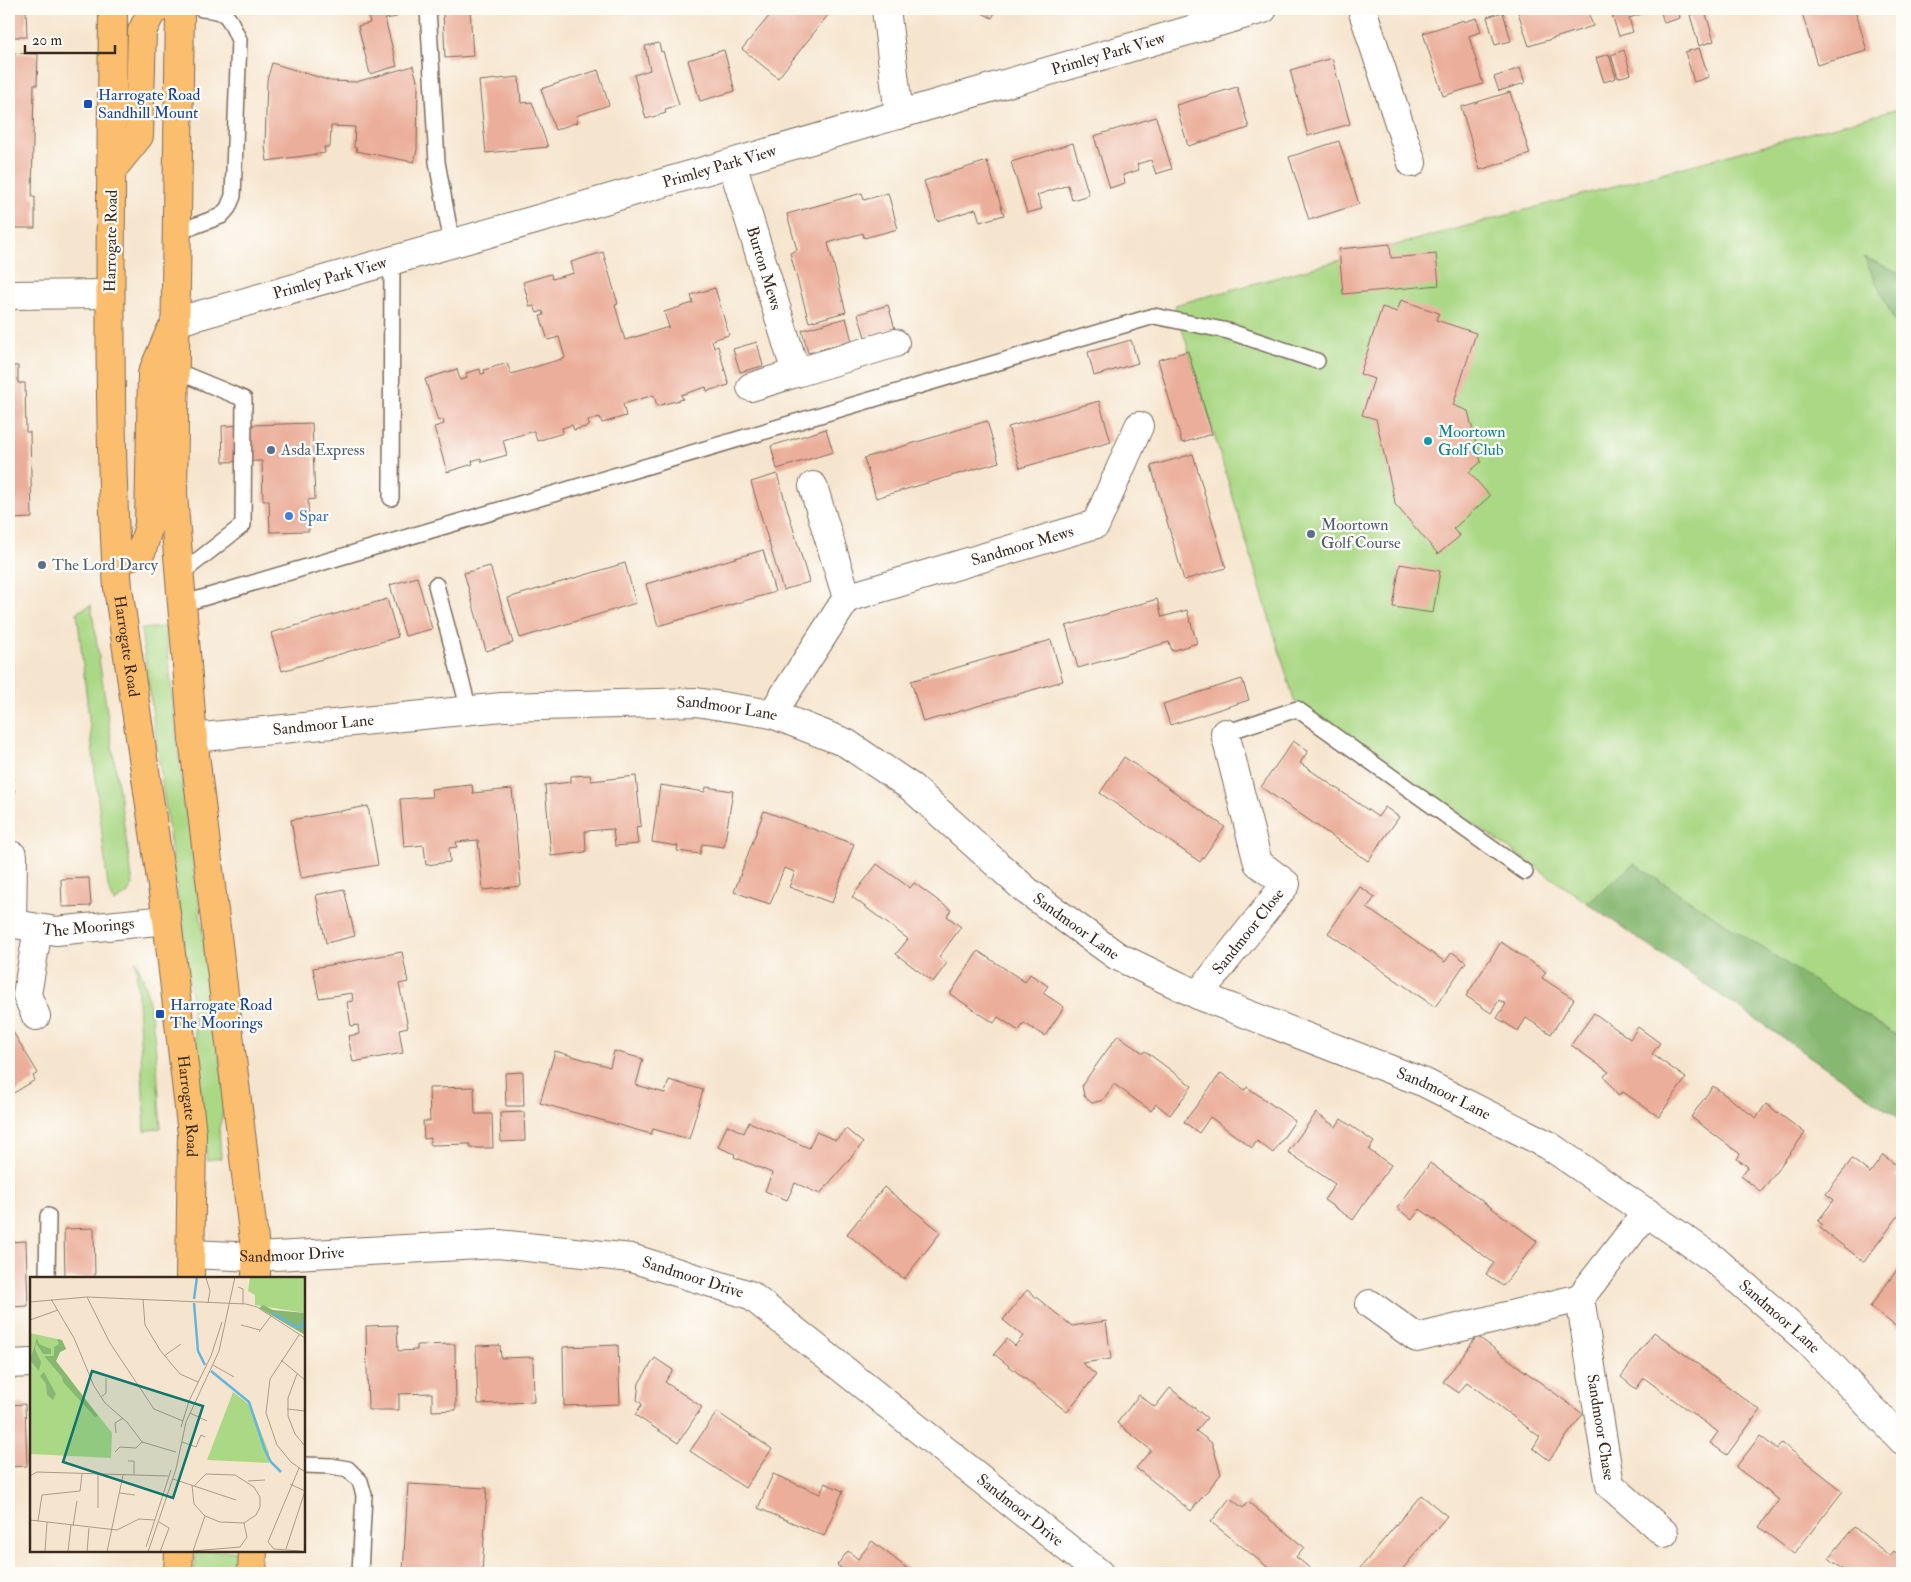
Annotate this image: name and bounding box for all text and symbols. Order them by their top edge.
scale bar [25,22,115,54]
street label: Primley Park View [1049,28,1169,80]
text: 20 m [32,31,62,50]
place label: Harrogate Road Sandhill Mount [98,85,201,123]
marker: Harrogate Road Sandhill Mount [82,98,94,110]
street label: Primley Park View [660,140,780,193]
street label: Harrogate Road [100,190,122,292]
street label: Burton Mews [742,224,786,312]
street label: Primley Park View [271,252,390,304]
place label: Moortown Golf Club [1438,422,1505,460]
marker: Moortown Golf Club [1422,435,1434,447]
place label: Asda Express [280,440,365,461]
marker: Asda Express [265,444,277,456]
place label: Spar [299,506,329,527]
marker: Spar [283,510,295,522]
place label: Moortown Golf Course [1321,515,1401,553]
street label: Sandmoor Mews [969,521,1076,571]
marker: Moortown Golf Course [1305,528,1317,540]
place label: The Lord Darcy [52,555,159,575]
marker: The Lord Darcy [36,559,48,571]
street label: Harrogate Road [109,594,144,698]
street label: Sandmoor Lane [676,691,781,725]
street label: Sandmoor Lane [272,710,375,740]
street label: Sandmoor Close [1208,884,1289,979]
street label: Sandmoor Lane [1029,889,1124,965]
street label: The Moorings [40,913,135,941]
place label: Harrogate Road The Moorings [170,995,273,1033]
marker: Harrogate Road The Moorings [154,1008,166,1020]
street label: Harrogate Road [173,1054,202,1157]
street label: Sandmoor Lane [1394,1063,1494,1125]
street label: Sandmoor Drive [239,1242,345,1267]
street label: Sandmoor Drive [640,1252,746,1303]
street label: Sandmoor Lane [1735,1275,1825,1358]
inset map [30,1277,305,1552]
street label: Sandmoor Chase [1582,1373,1619,1482]
street label: Sandmoor Drive [973,1469,1068,1551]

